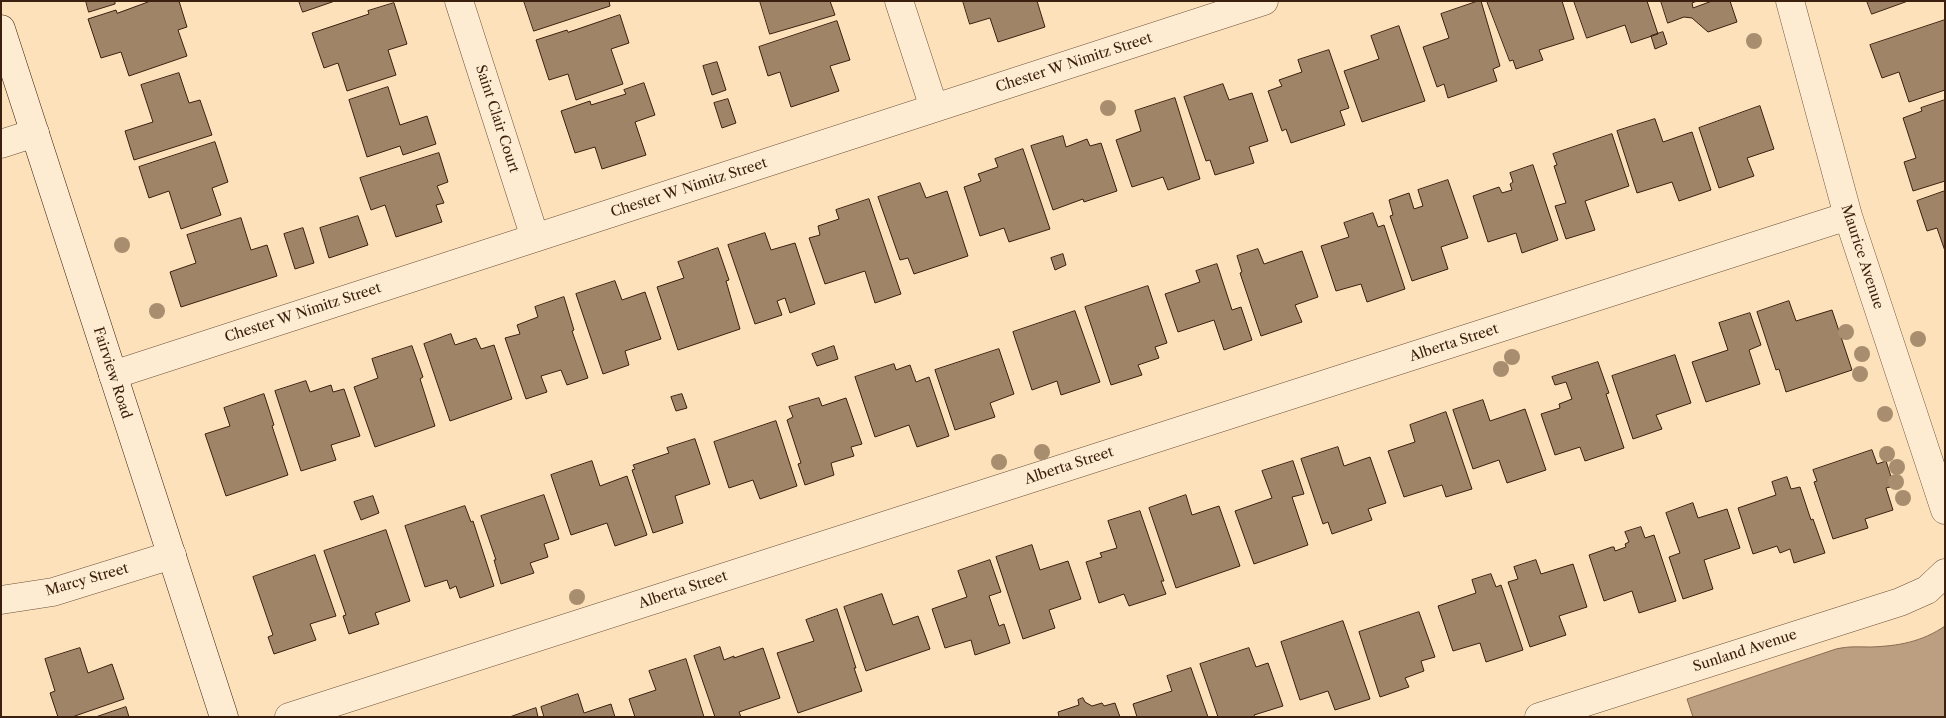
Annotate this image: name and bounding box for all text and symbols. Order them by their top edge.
street label: Chester W Nimitz Street [994,30,1154,96]
street label: Saint Clair Court [472,63,522,175]
street label: Chester W Nimitz Street [609,155,769,221]
street label: Maurice Avenue [1837,203,1887,311]
street label: Chester W Nimitz Street [223,280,383,346]
street label: Alberta Street [1407,321,1501,365]
street label: Fairview Road [89,325,135,421]
street label: Alberta Street [1022,444,1116,488]
street label: Marcy Street [44,560,130,600]
street label: Alberta Street [636,568,730,612]
street label: Sunland Avenue [1691,626,1799,676]

